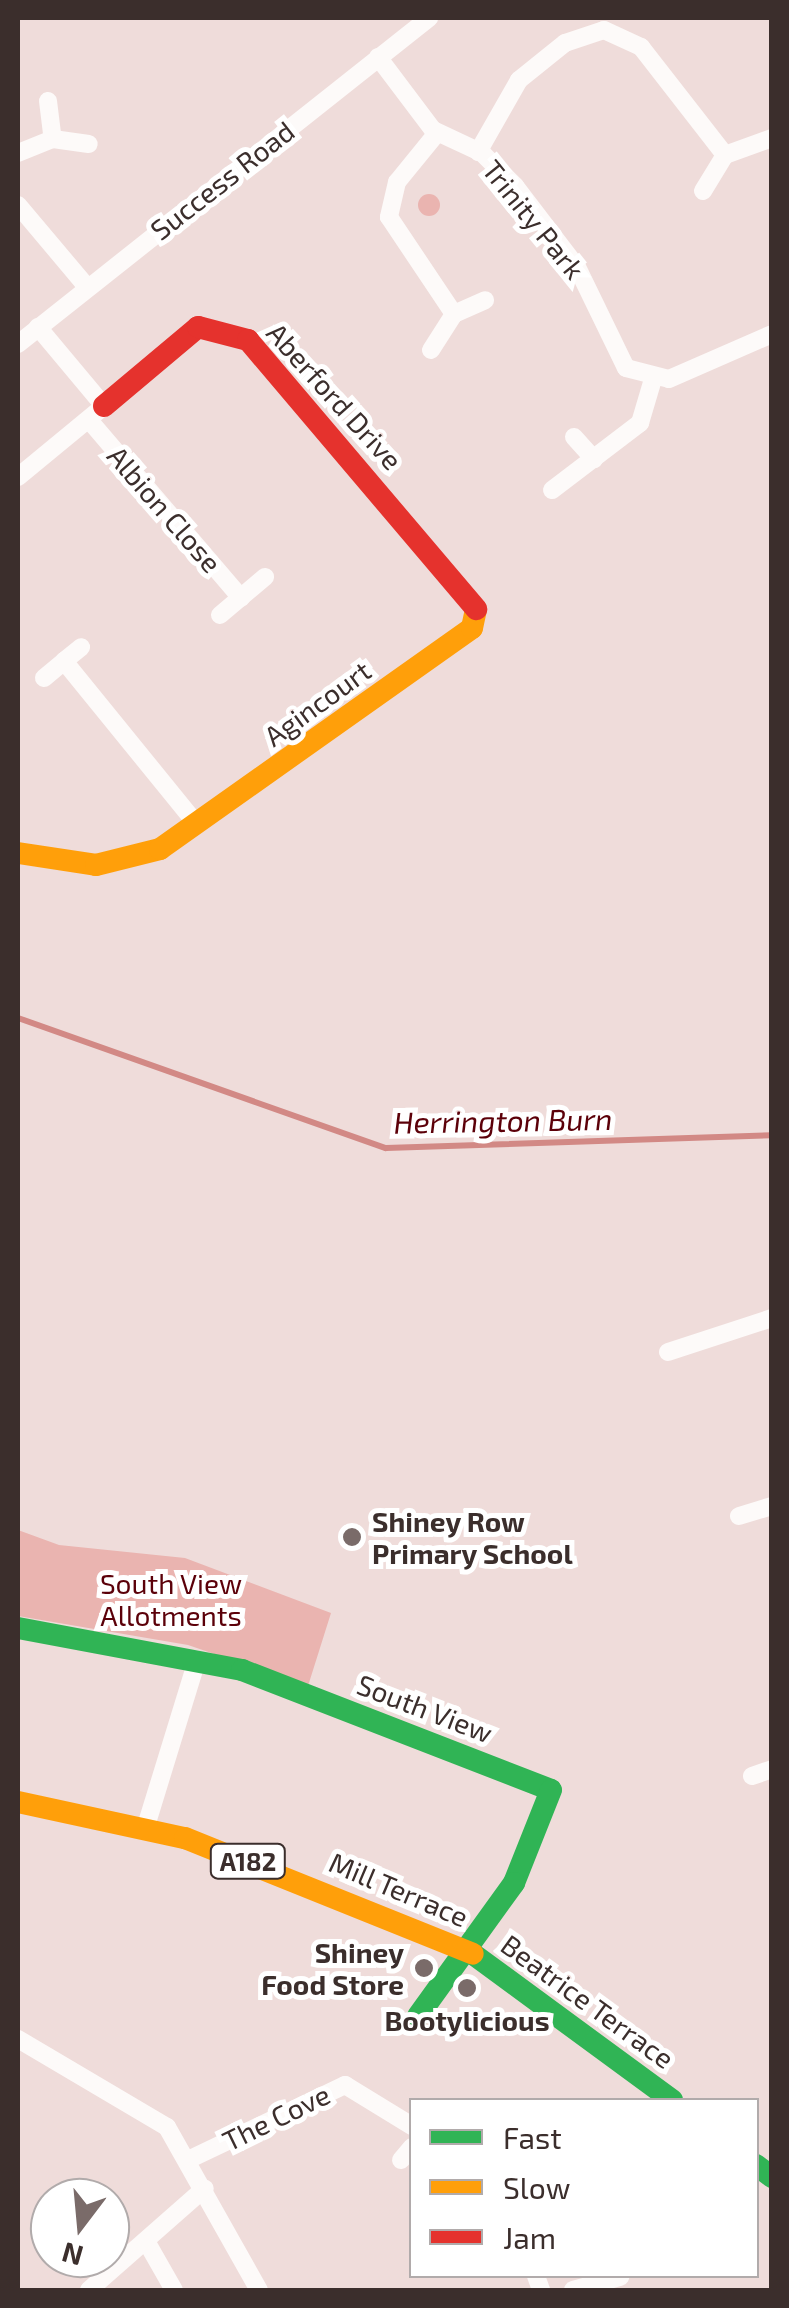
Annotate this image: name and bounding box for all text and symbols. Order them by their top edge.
street label: Success Road [144,114,300,246]
street label: Trinity Park [476,152,592,286]
street label: Aberford Drive [260,316,410,476]
street label: Albion Close [101,439,229,579]
street label: Agincourt [257,653,377,753]
water label: Herrington Burn [393,1100,613,1140]
place label: Shiney Row Primary School [372,1504,573,1570]
marker: Shiney Row Primary School [341,1526,363,1548]
park label: South View Allotments [100,1566,242,1632]
street label: South View [352,1667,498,1749]
road number: A182 [208,1841,288,1881]
street label: Mill Terrace [324,1844,474,1934]
street label: Beatrice Terrace [495,1927,681,2075]
place label: Shiney Food Store [261,1935,404,2001]
marker: Shiney Food Store [413,1957,435,1979]
marker: Bootylicious [456,1977,478,1999]
place label: Bootylicious [384,2003,550,2037]
street label: The Cove [217,2077,335,2157]
legend [409,2098,759,2278]
text: Fast [503,2119,562,2155]
text: Slow [503,2169,570,2205]
north arrow [30,2178,130,2278]
text: Jam [503,2219,556,2255]
text: N [58,2236,87,2274]

